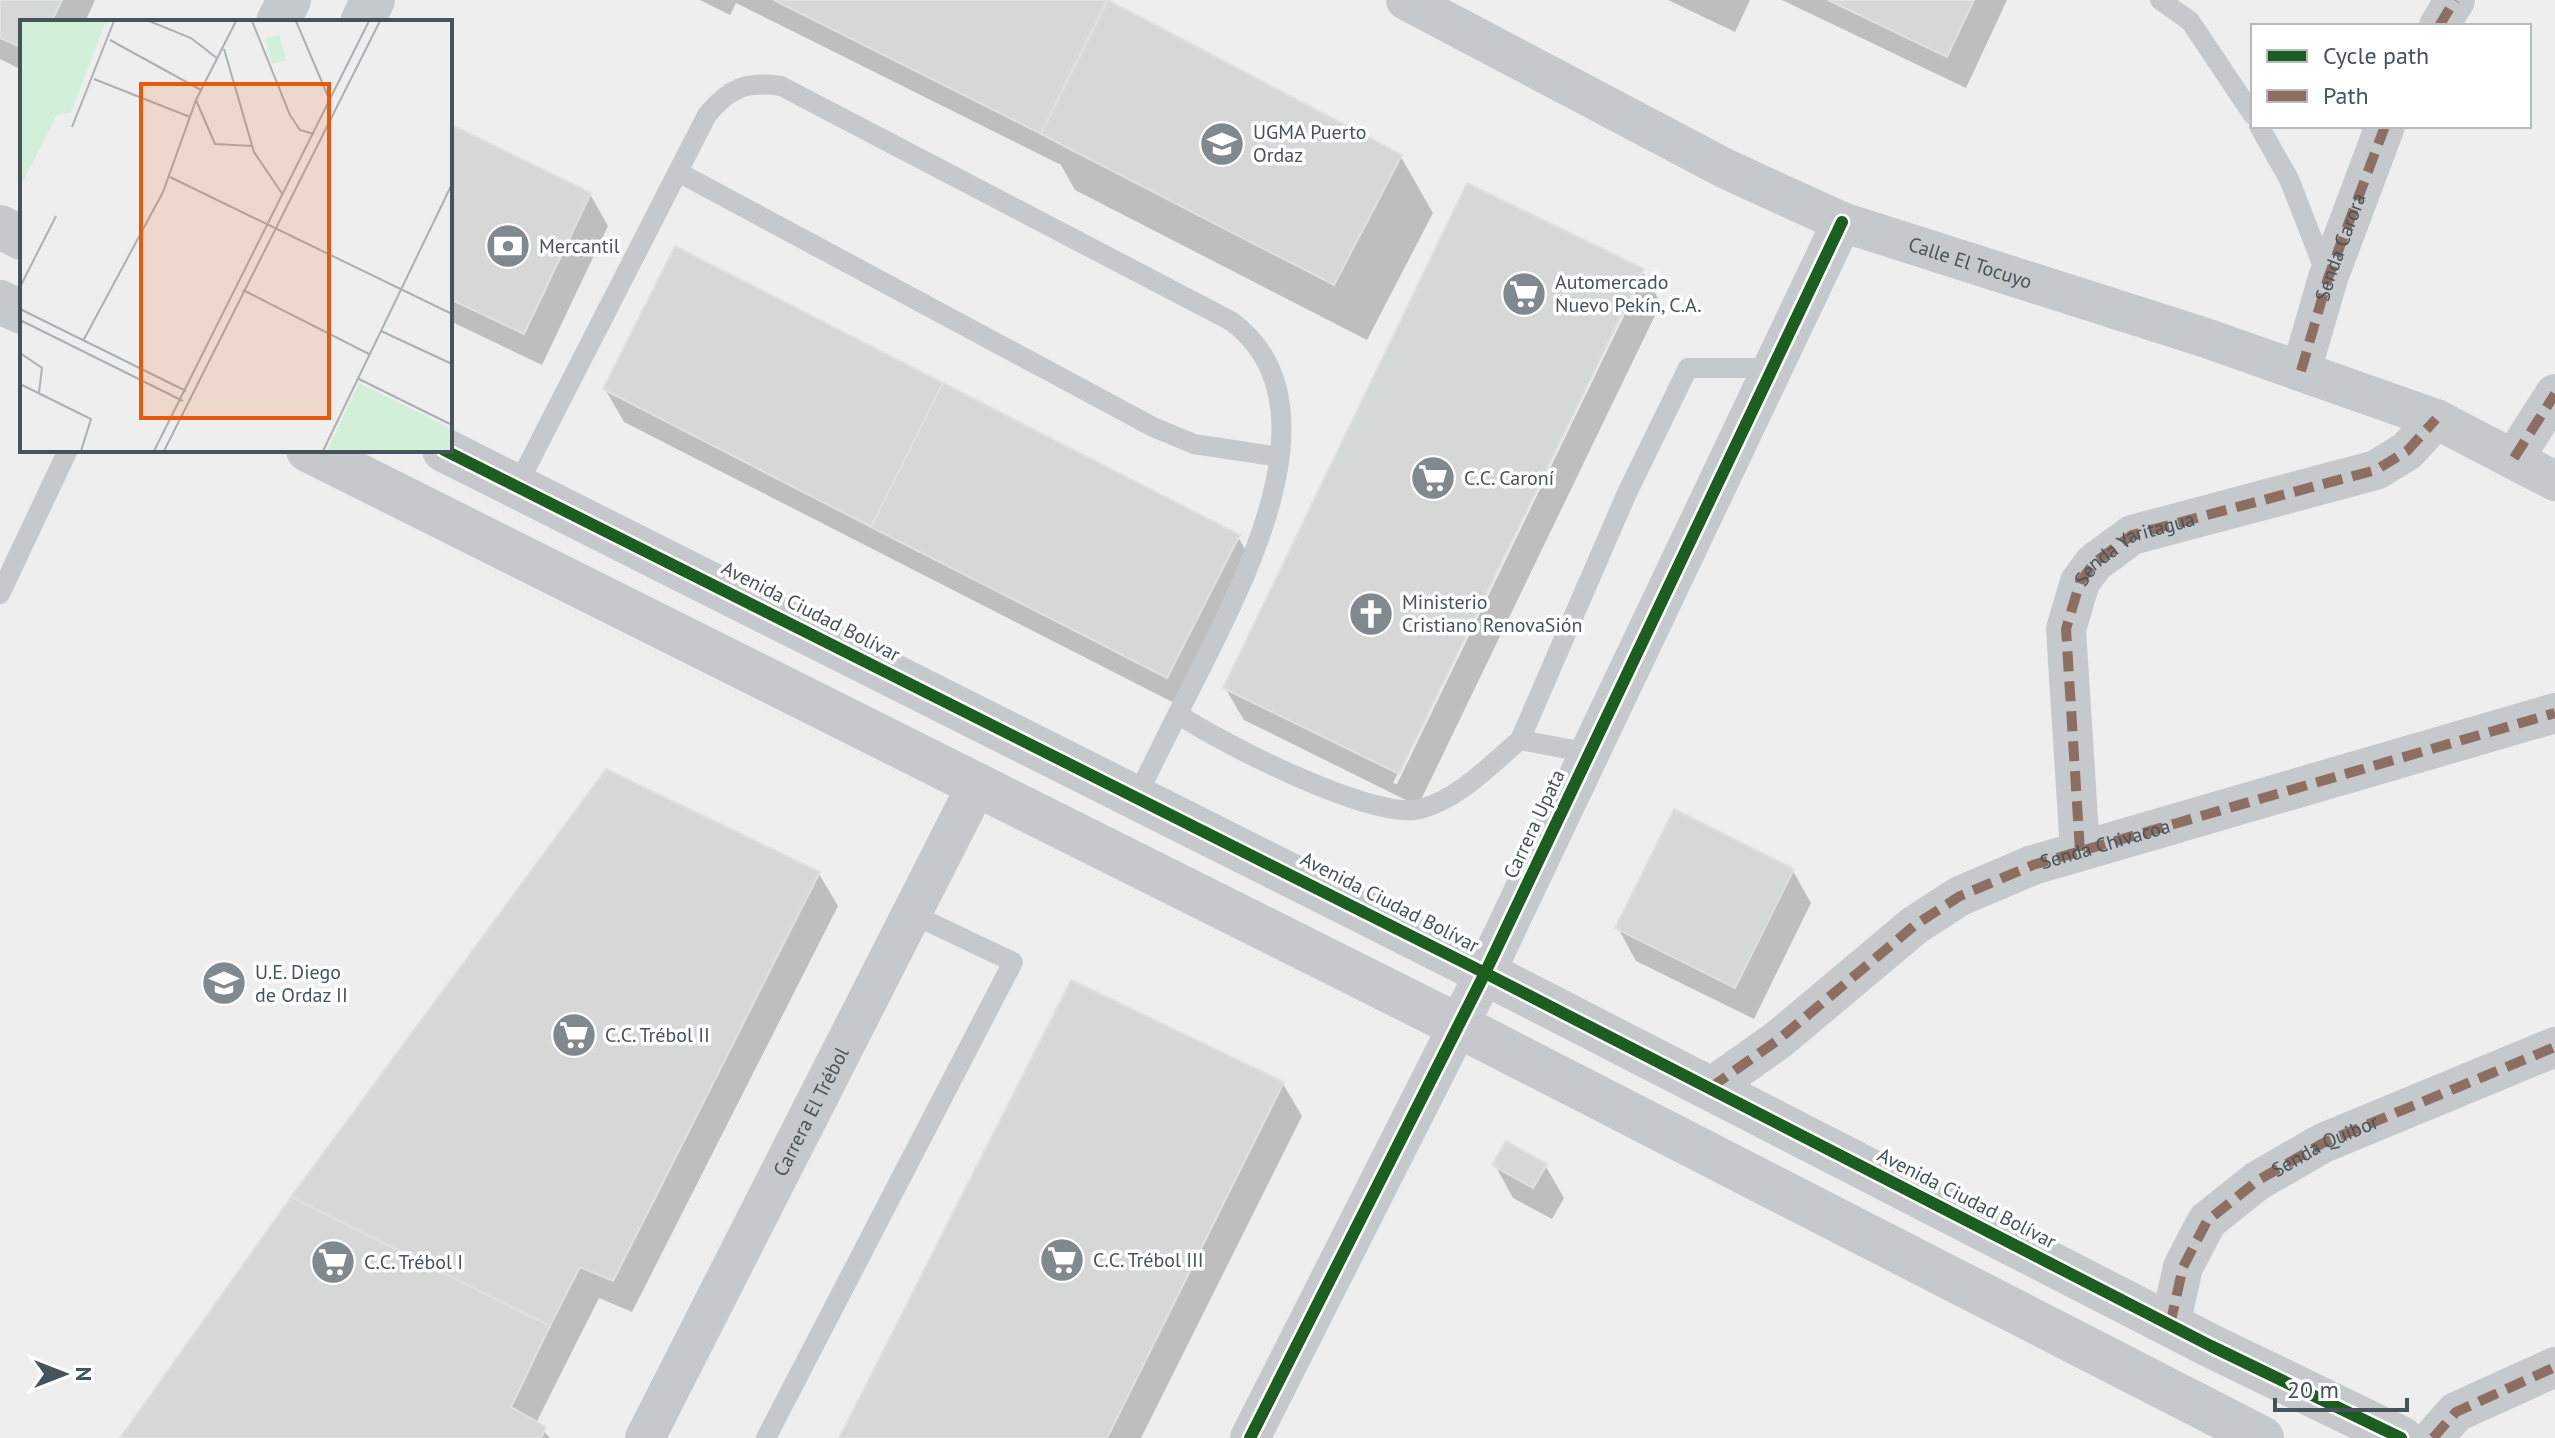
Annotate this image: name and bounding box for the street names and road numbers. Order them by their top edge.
street label: Senda Carora [2309,189,2372,304]
street label: Calle El Tocuyo [1905,231,2035,295]
street label: Senda Yaritagua [2068,506,2197,591]
street label: Avenida Ciudad Bolívar [717,555,905,667]
street label: Carrera Upata [1497,765,1571,883]
street label: Senda Chivacoa [2037,813,2173,875]
street label: Avenida Ciudad Bolívar [1296,846,1484,958]
street label: Carrera El Trébol [767,1043,855,1181]
street label: Senda Quibor [2267,1109,2382,1183]
street label: Avenida Ciudad Bolívar [1873,1142,2061,1254]

